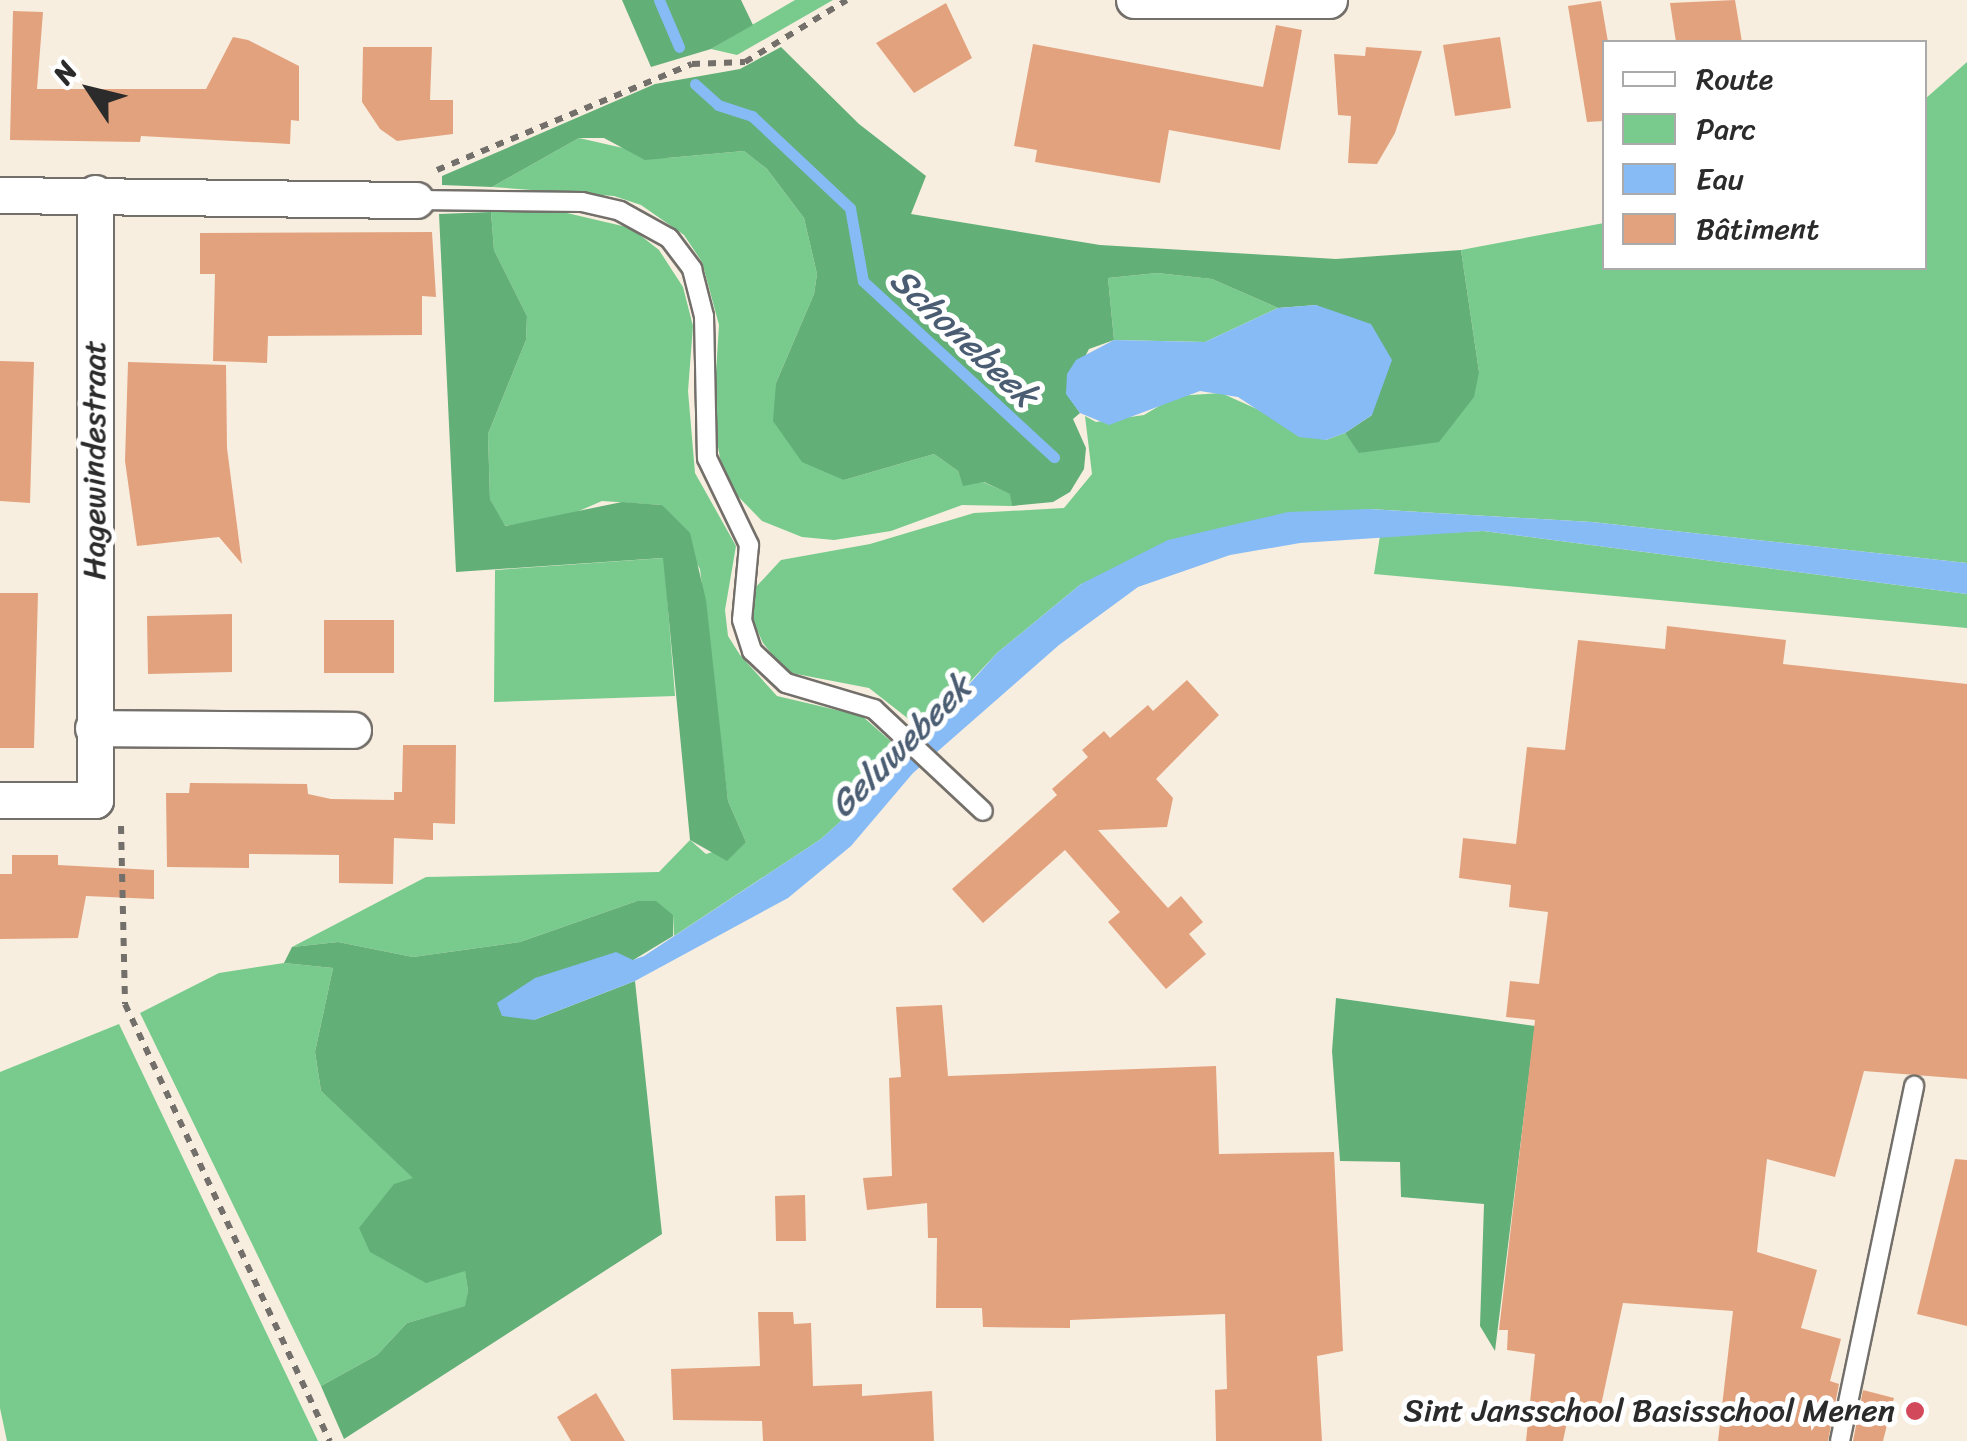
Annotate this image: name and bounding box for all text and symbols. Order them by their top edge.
north arrow [40,40,140,140]
legend [1602,40,1927,270]
text: N [39,51,91,95]
text: Route [1696,52,1773,106]
text: Parc [1696,102,1757,156]
text: Eau [1696,152,1744,206]
text: Bâtiment [1696,202,1819,256]
water label: Schonebeek [882,258,1046,416]
street label: Hagewindestraat [76,340,114,580]
water label: Geluwebeek [821,667,979,825]
place label: Sint Jansschool Basisschool Menen [1405,1392,1895,1430]
marker: Sint Jansschool Basisschool Menen [1904,1400,1926,1422]

